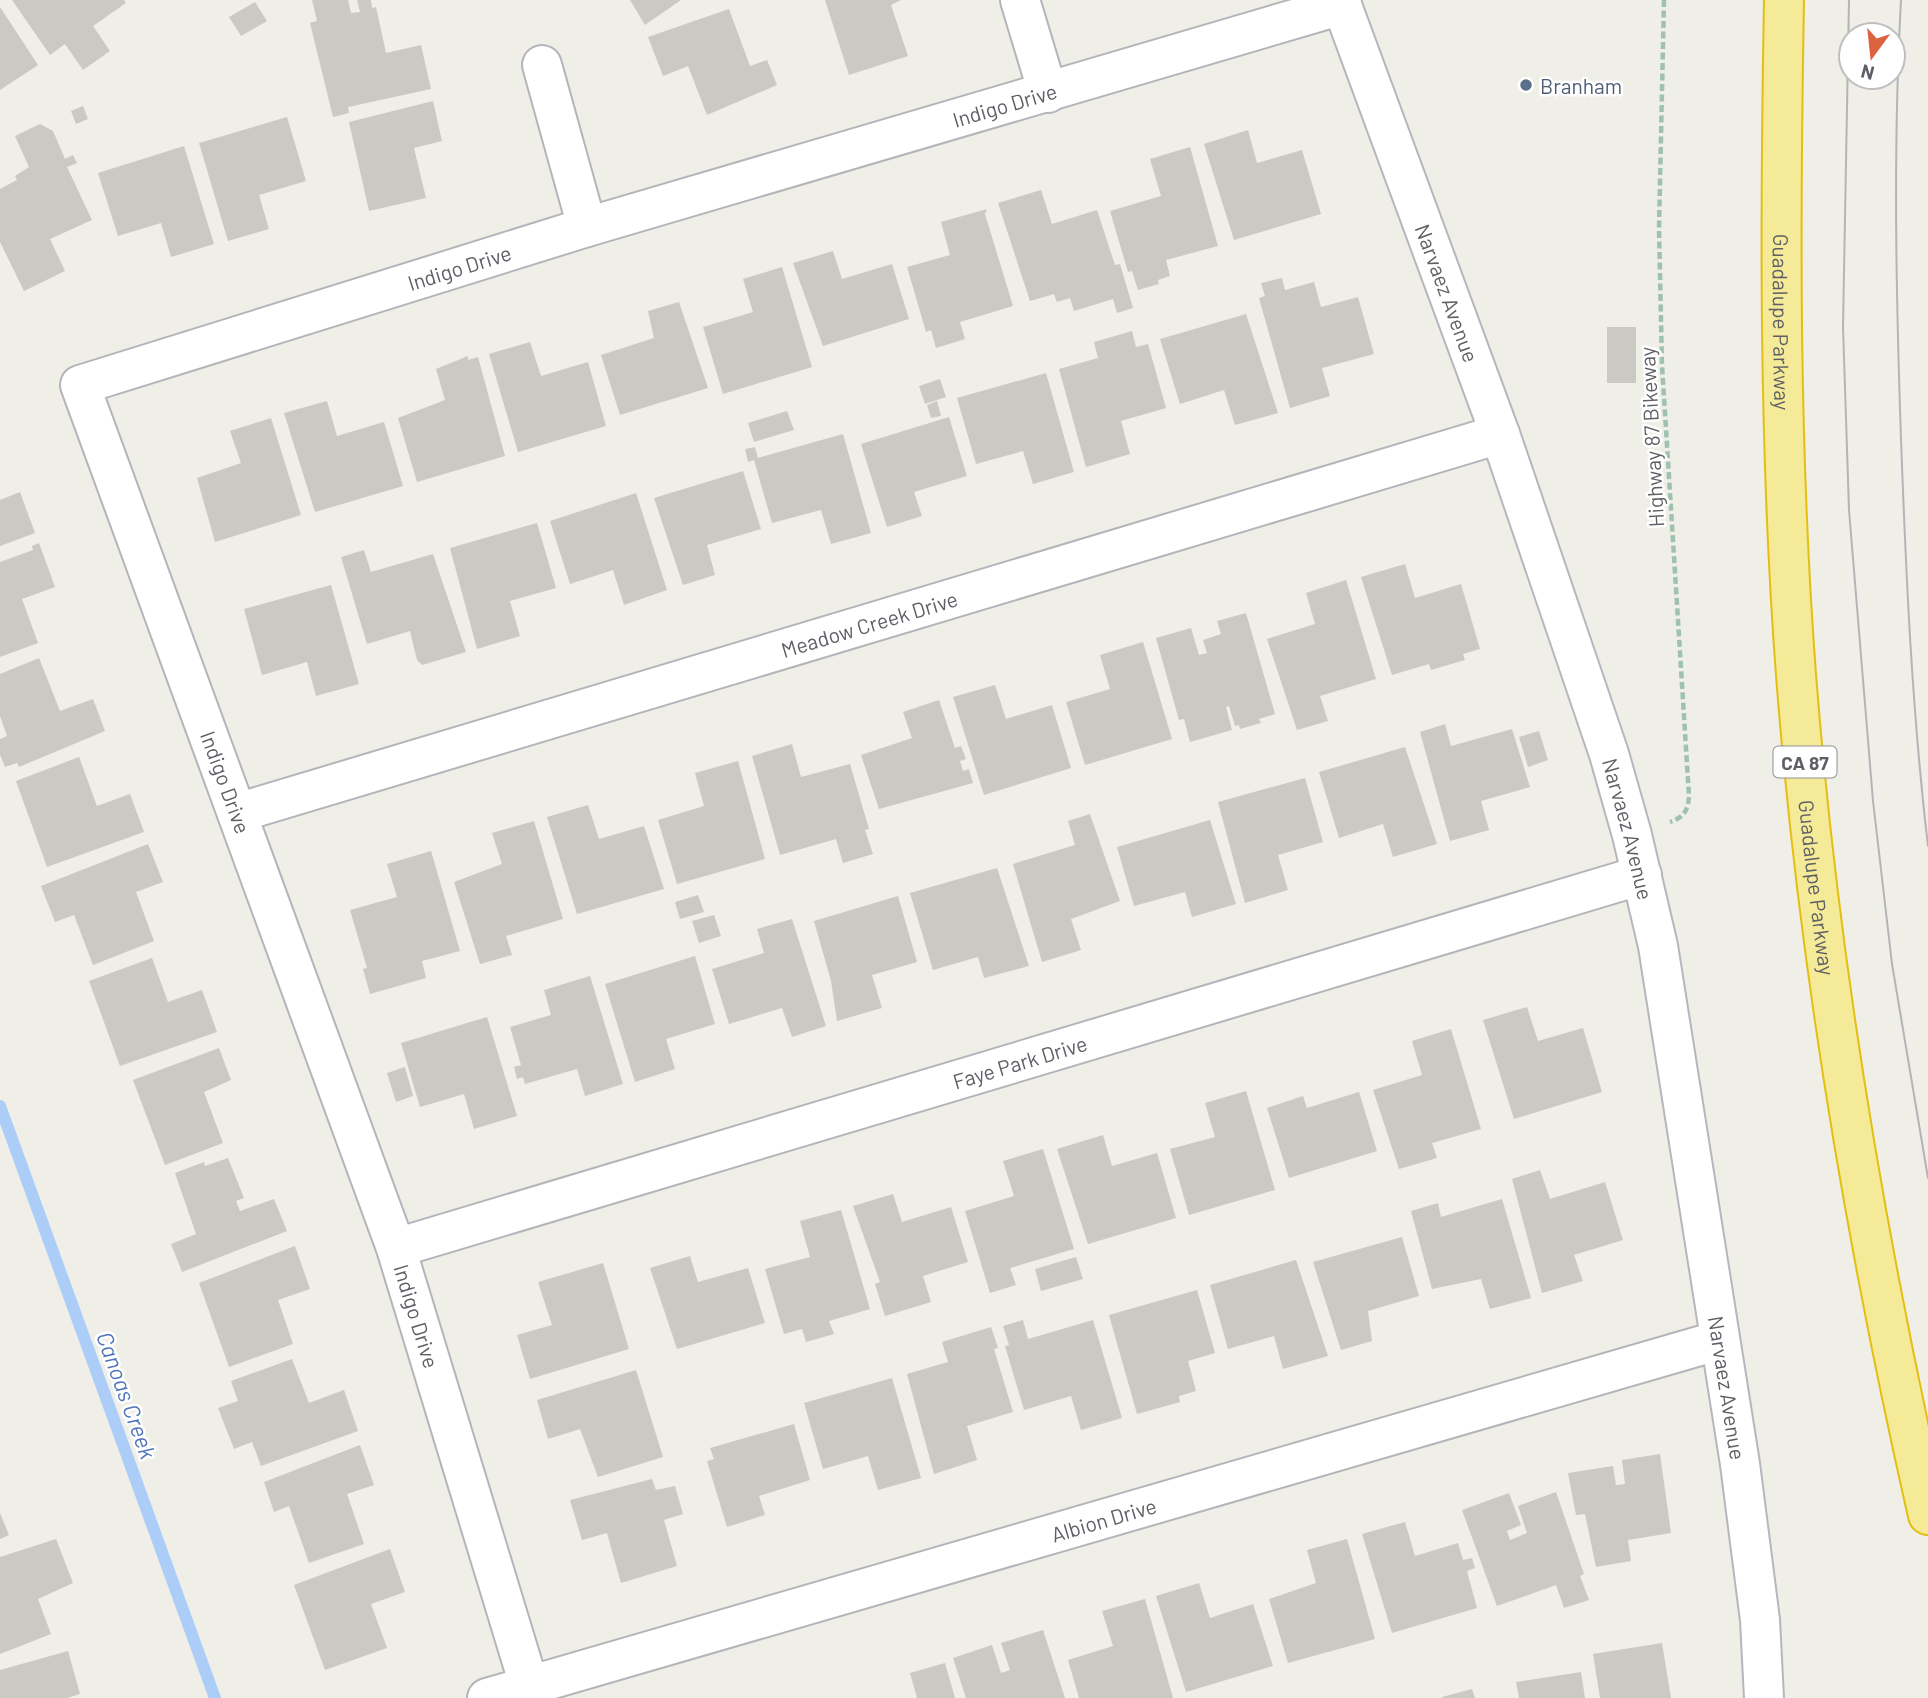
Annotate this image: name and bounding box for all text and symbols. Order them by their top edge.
north arrow [1837,21,1907,91]
text: N [1858,60,1877,86]
place label: Branham [1540,73,1622,98]
street label: Indigo Drive [950,77,1059,131]
marker: Branham [1518,77,1534,93]
street label: Narvaez Avenue [1411,220,1485,365]
street label: Guadalupe Parkway [1769,234,1796,411]
street label: Indigo Drive [404,239,514,295]
street label: Highway 87 Bikeway [1634,346,1668,528]
street label: Meadow Creek Drive [778,585,960,662]
street label: Indigo Drive [196,727,256,837]
road number: CA 87 [1773,747,1836,778]
street label: Narvaez Avenue [1598,755,1659,902]
street label: Guadalupe Parkway [1795,799,1841,977]
street label: Faye Park Drive [950,1029,1090,1093]
street label: Indigo Drive [389,1261,445,1371]
street label: Narvaez Avenue [1704,1314,1752,1461]
water label: Canoas Creek [91,1328,163,1462]
street label: Albion Drive [1048,1492,1159,1546]

